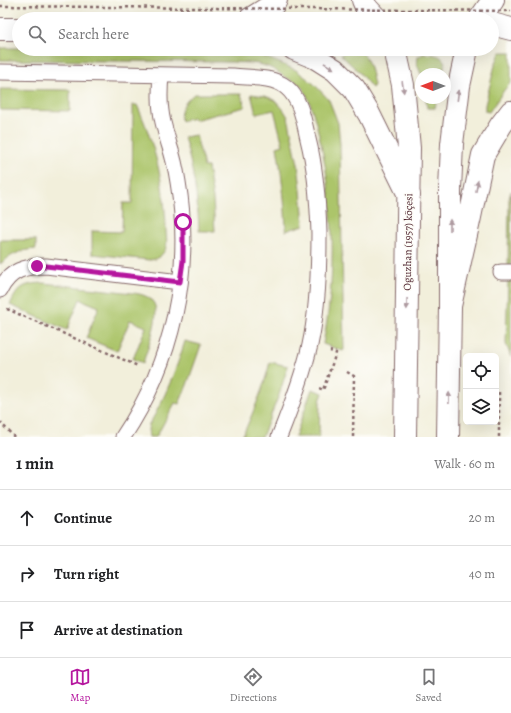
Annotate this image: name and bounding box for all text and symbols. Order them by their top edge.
search box [12,12,499,56]
icon: search [26,23,48,45]
text: Search here [58,24,129,44]
one-way arrow [323,63,335,70]
north arrow [415,68,451,104]
one-way arrow [400,81,406,93]
one-way arrow [455,89,461,101]
one-way arrow [474,179,480,192]
street label: Oguzhan (1957) köçesi [400,193,416,291]
route start [174,213,192,231]
one-way arrow [447,218,453,231]
route end [28,257,46,275]
one-way arrow [404,298,410,311]
map controls [463,353,499,425]
button: locate [463,353,499,389]
button: layers [463,389,499,425]
one-way arrow [446,391,452,404]
text: 1 min [16,452,54,475]
text: Walk · 60 m [434,455,495,472]
icon: ahead [16,507,38,529]
text: Continue [54,508,112,528]
text: 20 m [469,509,495,526]
icon: right [16,563,38,585]
text: Turn right [54,564,119,584]
text: 40 m [469,565,495,582]
icon: arrive [16,619,38,641]
text: Arrive at destination [54,620,183,640]
tab: Map [69,666,91,705]
tab: Directions [230,666,277,705]
tab: Saved [416,666,442,705]

